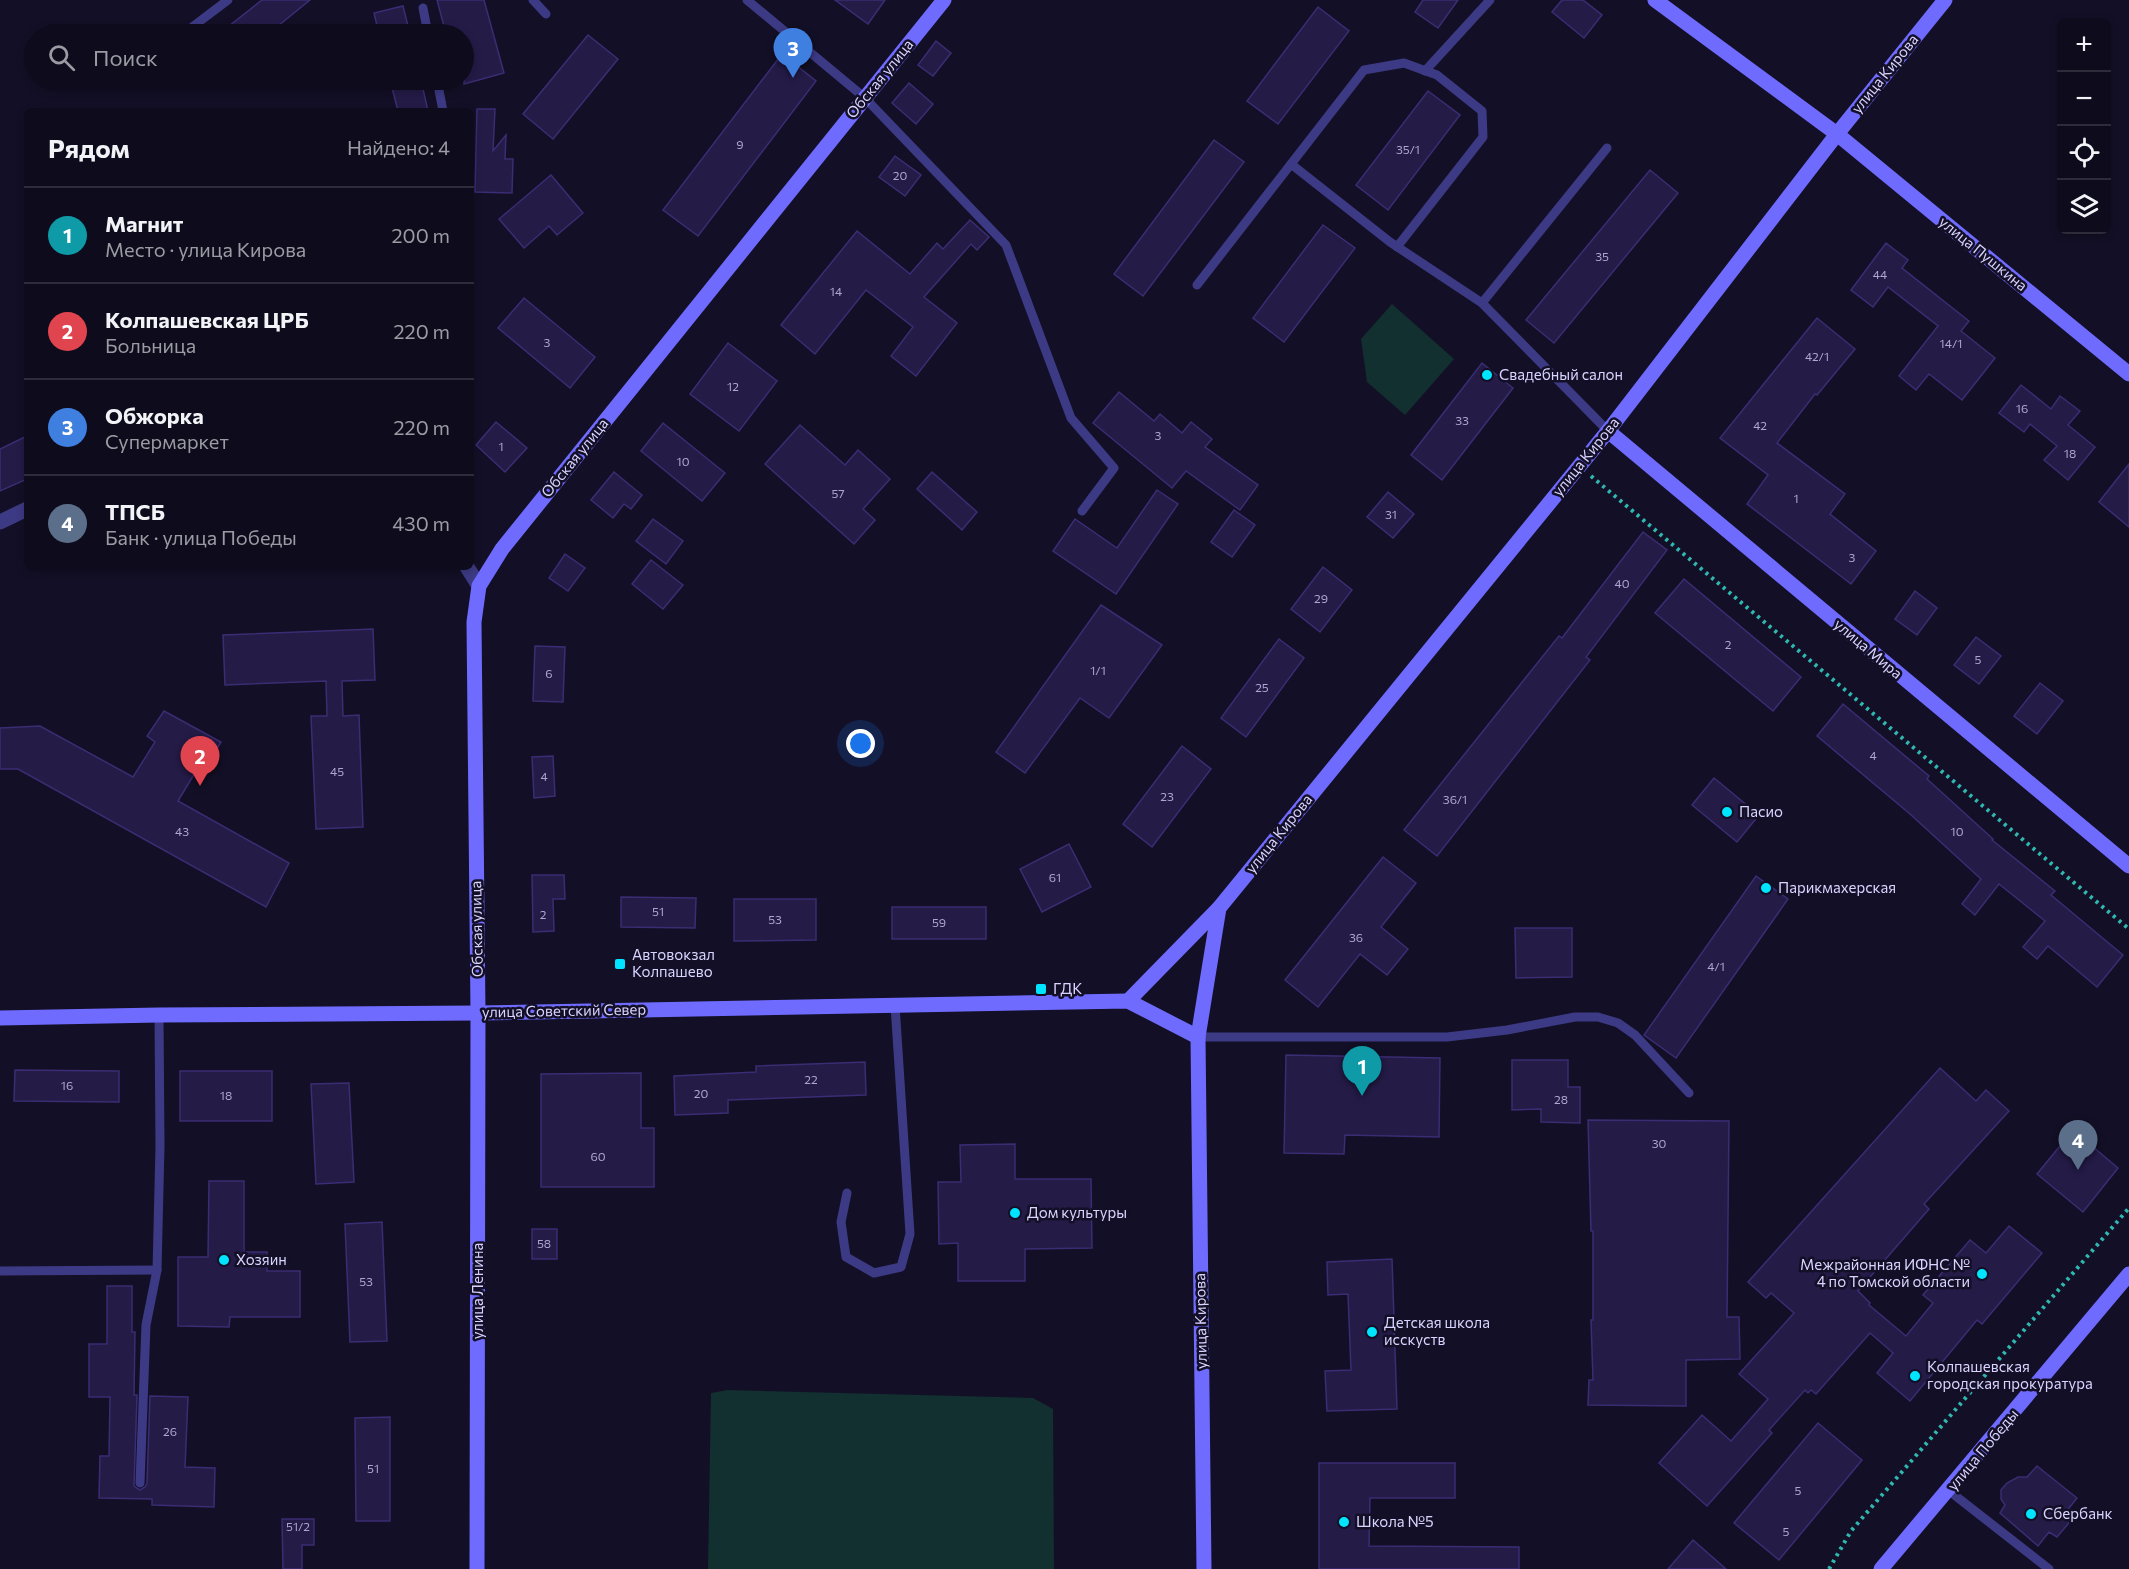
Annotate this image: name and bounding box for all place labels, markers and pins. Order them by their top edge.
pin: 3 [774,28,812,78]
place label: Свадебный салон [1499,365,1623,383]
marker: Свадебный салон [1480,368,1494,382]
pin: 2 [180,736,220,786]
place label: Пасио [1739,802,1783,820]
marker: Пасио [1720,805,1734,819]
place label: Парикмахерская [1778,878,1896,896]
marker: Парикмахерская [1759,881,1773,895]
place label: Автовокзал Колпашево [632,945,715,980]
marker: Автовокзал Колпашево [613,957,627,971]
place label: ГДК [1053,979,1082,997]
marker: ГДК [1034,982,1048,996]
pin: 1 [1342,1046,1382,1096]
pin: 4 [2058,1120,2098,1170]
place label: Дом культуры [1027,1203,1127,1221]
marker: Дом культуры [1008,1206,1022,1220]
place label: Хозяин [236,1250,287,1268]
marker: Хозяин [217,1253,231,1267]
place label: Межрайонная ИФНС № 4 по Томской области [1800,1255,1970,1290]
marker: Межрайонная ИФНС № 4 по Томской области [1975,1267,1989,1281]
place label: Детская школа исскуств [1384,1313,1490,1348]
marker: Детская школа исскуств [1365,1325,1379,1339]
place label: Колпашевская городская прокуратура [1927,1357,2093,1392]
marker: Колпашевская городская прокуратура [1908,1369,1922,1383]
place label: Сбербанк [2043,1504,2113,1522]
marker: Сбербанк [2024,1507,2038,1521]
place label: Школа №5 [1356,1512,1434,1530]
marker: Школа №5 [1337,1515,1351,1529]

